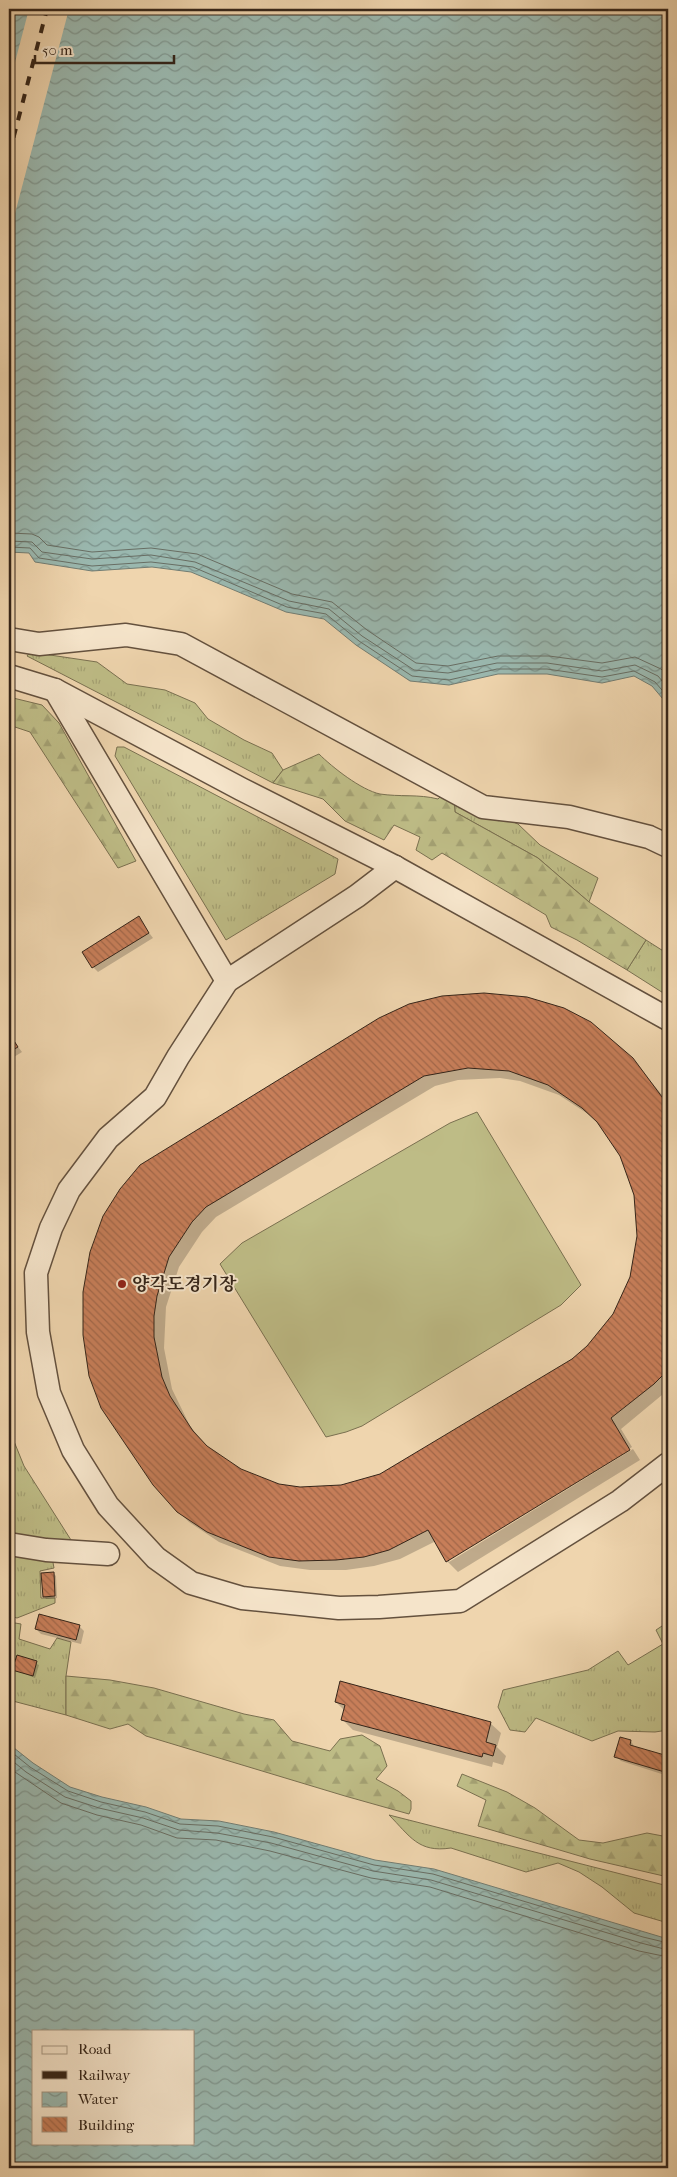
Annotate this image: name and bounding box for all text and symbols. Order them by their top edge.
scale bar [35,32,174,64]
text: 50 m [42,41,73,59]
place label: 양각도경기장 [132,1274,237,1295]
marker: 양각도경기장 [116,1278,128,1290]
legend [32,2030,195,2144]
text: Road [78,2040,112,2058]
text: Railway [78,2066,131,2084]
text: Water [77,2090,118,2108]
text: Building [78,2116,135,2134]

